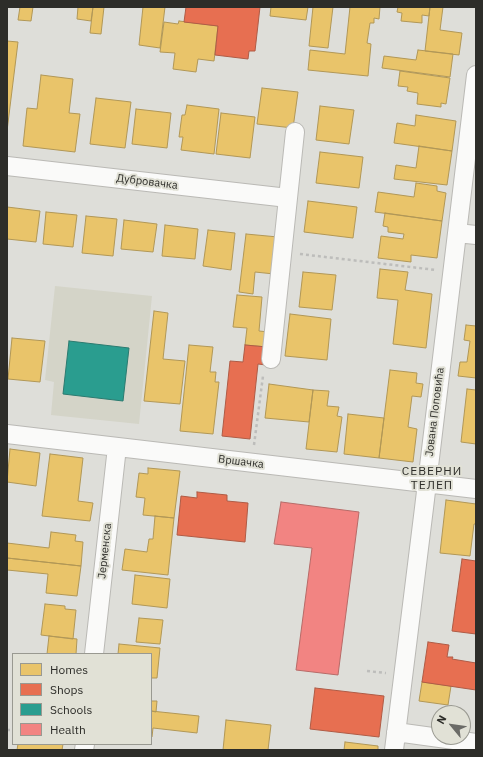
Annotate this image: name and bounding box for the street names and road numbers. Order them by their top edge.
street label: Дубровачка [116,172,178,192]
street label: Јована Поповића [423,367,447,457]
street label: Вршачка [217,453,265,471]
street label: Јерменска [96,523,114,579]

